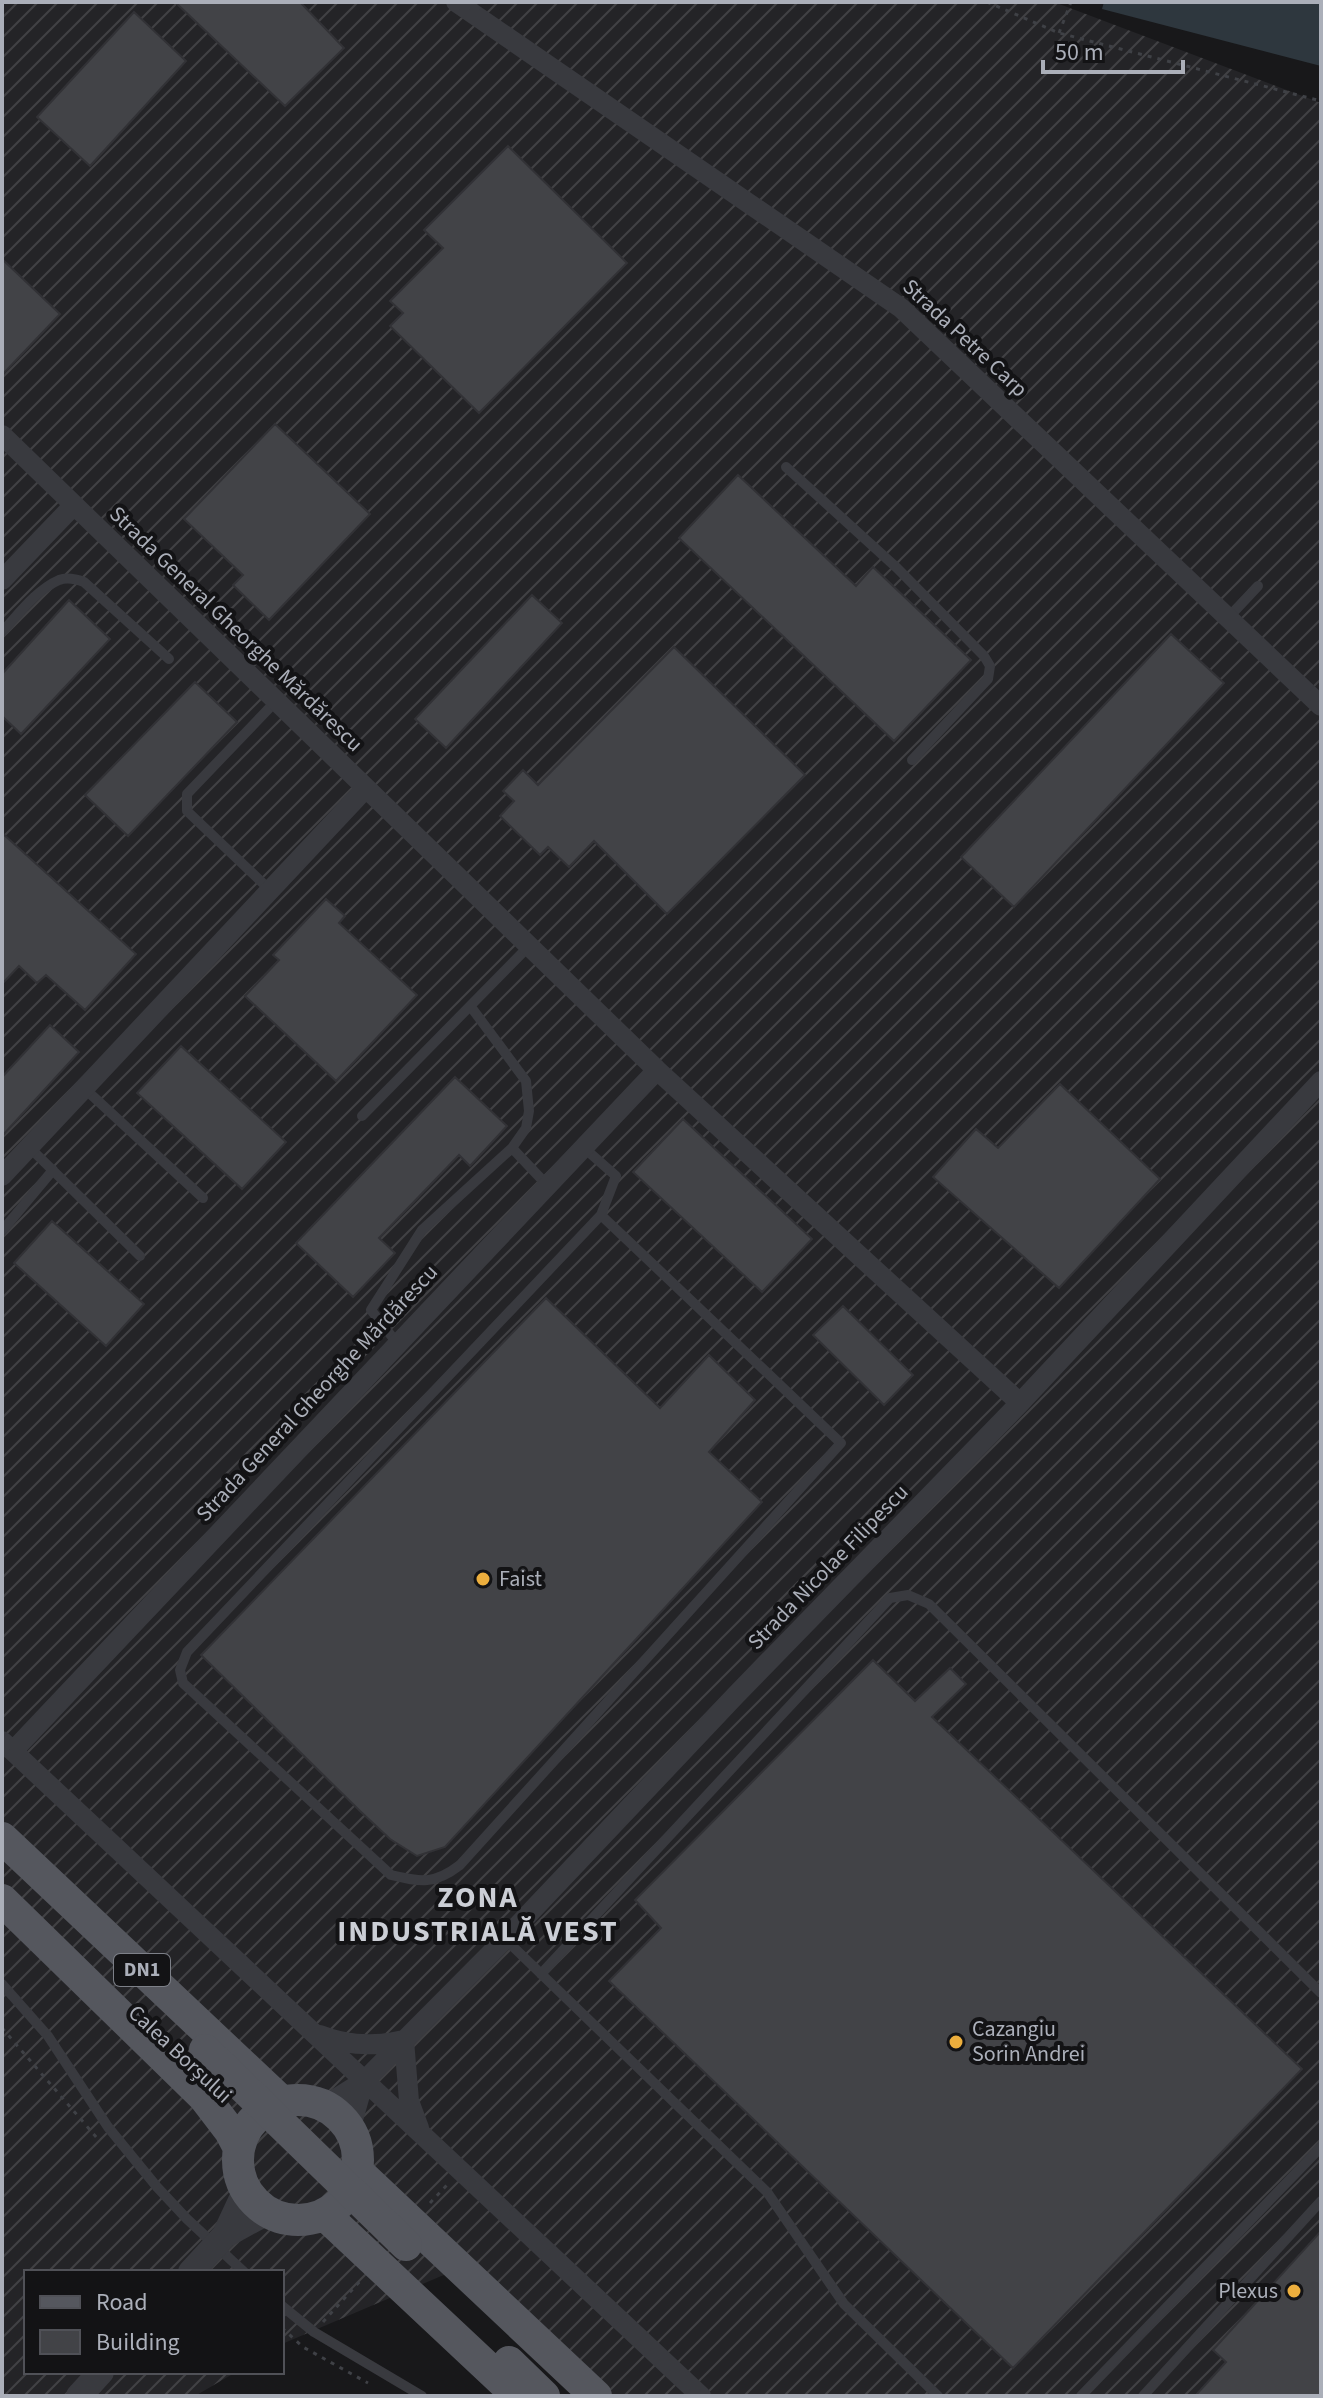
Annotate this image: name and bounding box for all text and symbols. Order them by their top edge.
scale bar [1043,24,1183,74]
text: 50 m [1055,35,1104,70]
street label: Strada Petre Carp [895,271,1035,405]
street label: Strada General Gheorghe Mărdărescu [102,499,370,759]
street label: Strada General Gheorghe Mărdărescu [189,1257,445,1529]
street label: Strada Nicolae Filipescu [740,1477,916,1657]
place label: Faist [499,1563,542,1595]
marker: Faist [474,1570,492,1588]
district label: ZONA INDUSTRIALĂ VEST [337,1876,619,1953]
road number: DN1 [114,1954,170,1986]
street label: Calea Borșului [121,1997,239,2111]
place label: Cazangiu Sorin Andrei [972,2013,1085,2070]
marker: Cazangiu Sorin Andrei [947,2033,965,2051]
legend [24,2270,284,2374]
place label: Plexus [1218,2275,1278,2307]
marker: Plexus [1285,2282,1303,2300]
text: Road [96,2285,148,2320]
text: Building [96,2325,180,2360]

